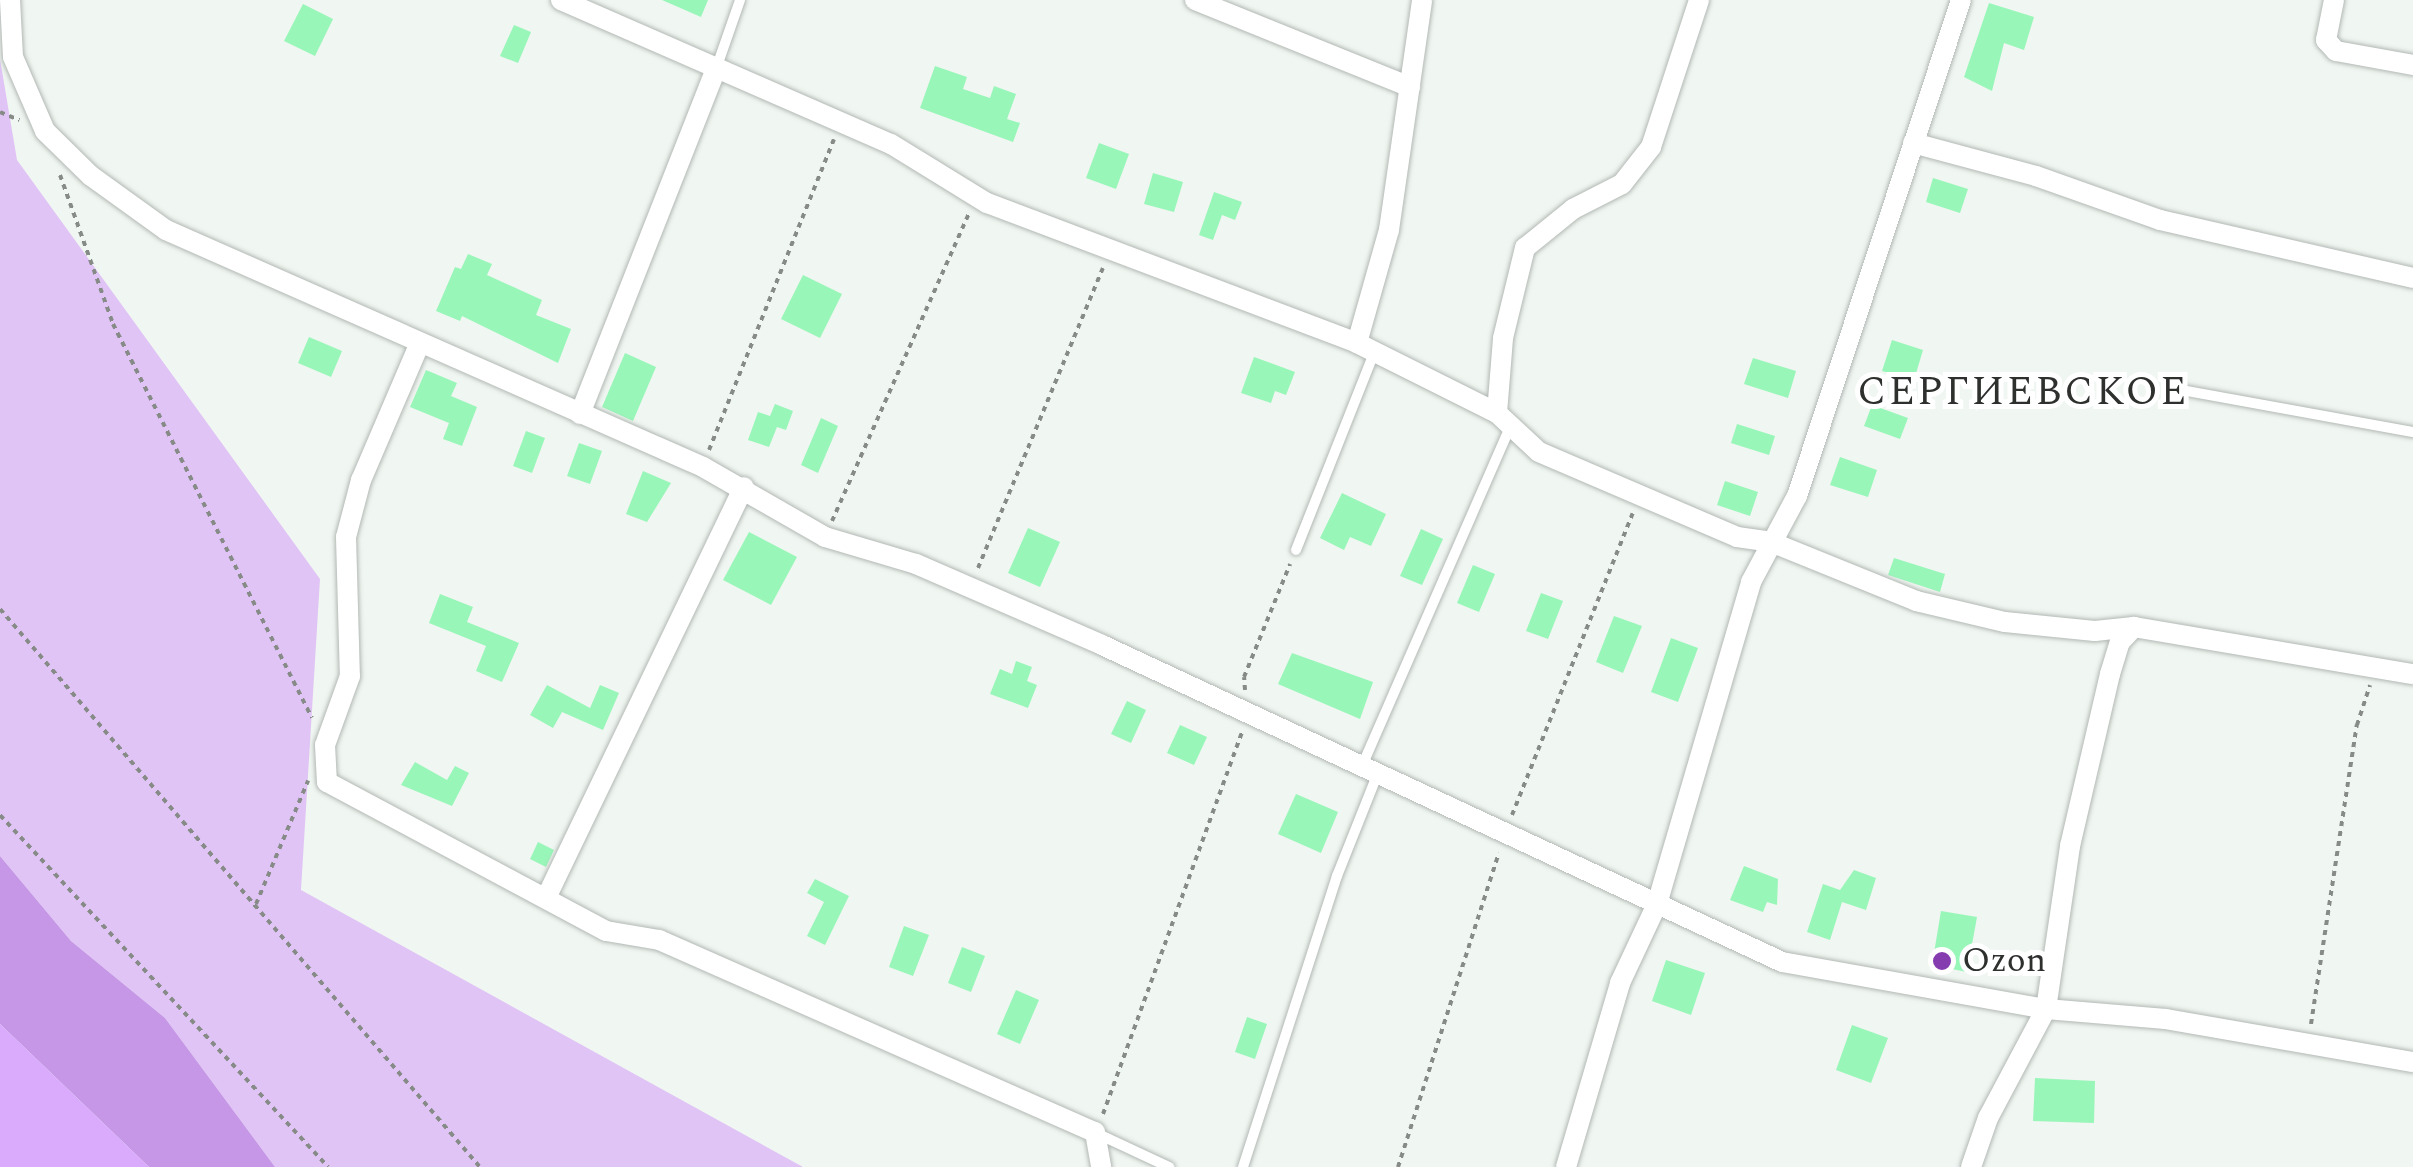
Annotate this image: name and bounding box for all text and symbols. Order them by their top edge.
district label: СЕРГИЕВСКОЕ [1857,369,2189,417]
place label: Ozon [1962,940,2046,982]
marker: Ozon [1931,950,1953,972]

